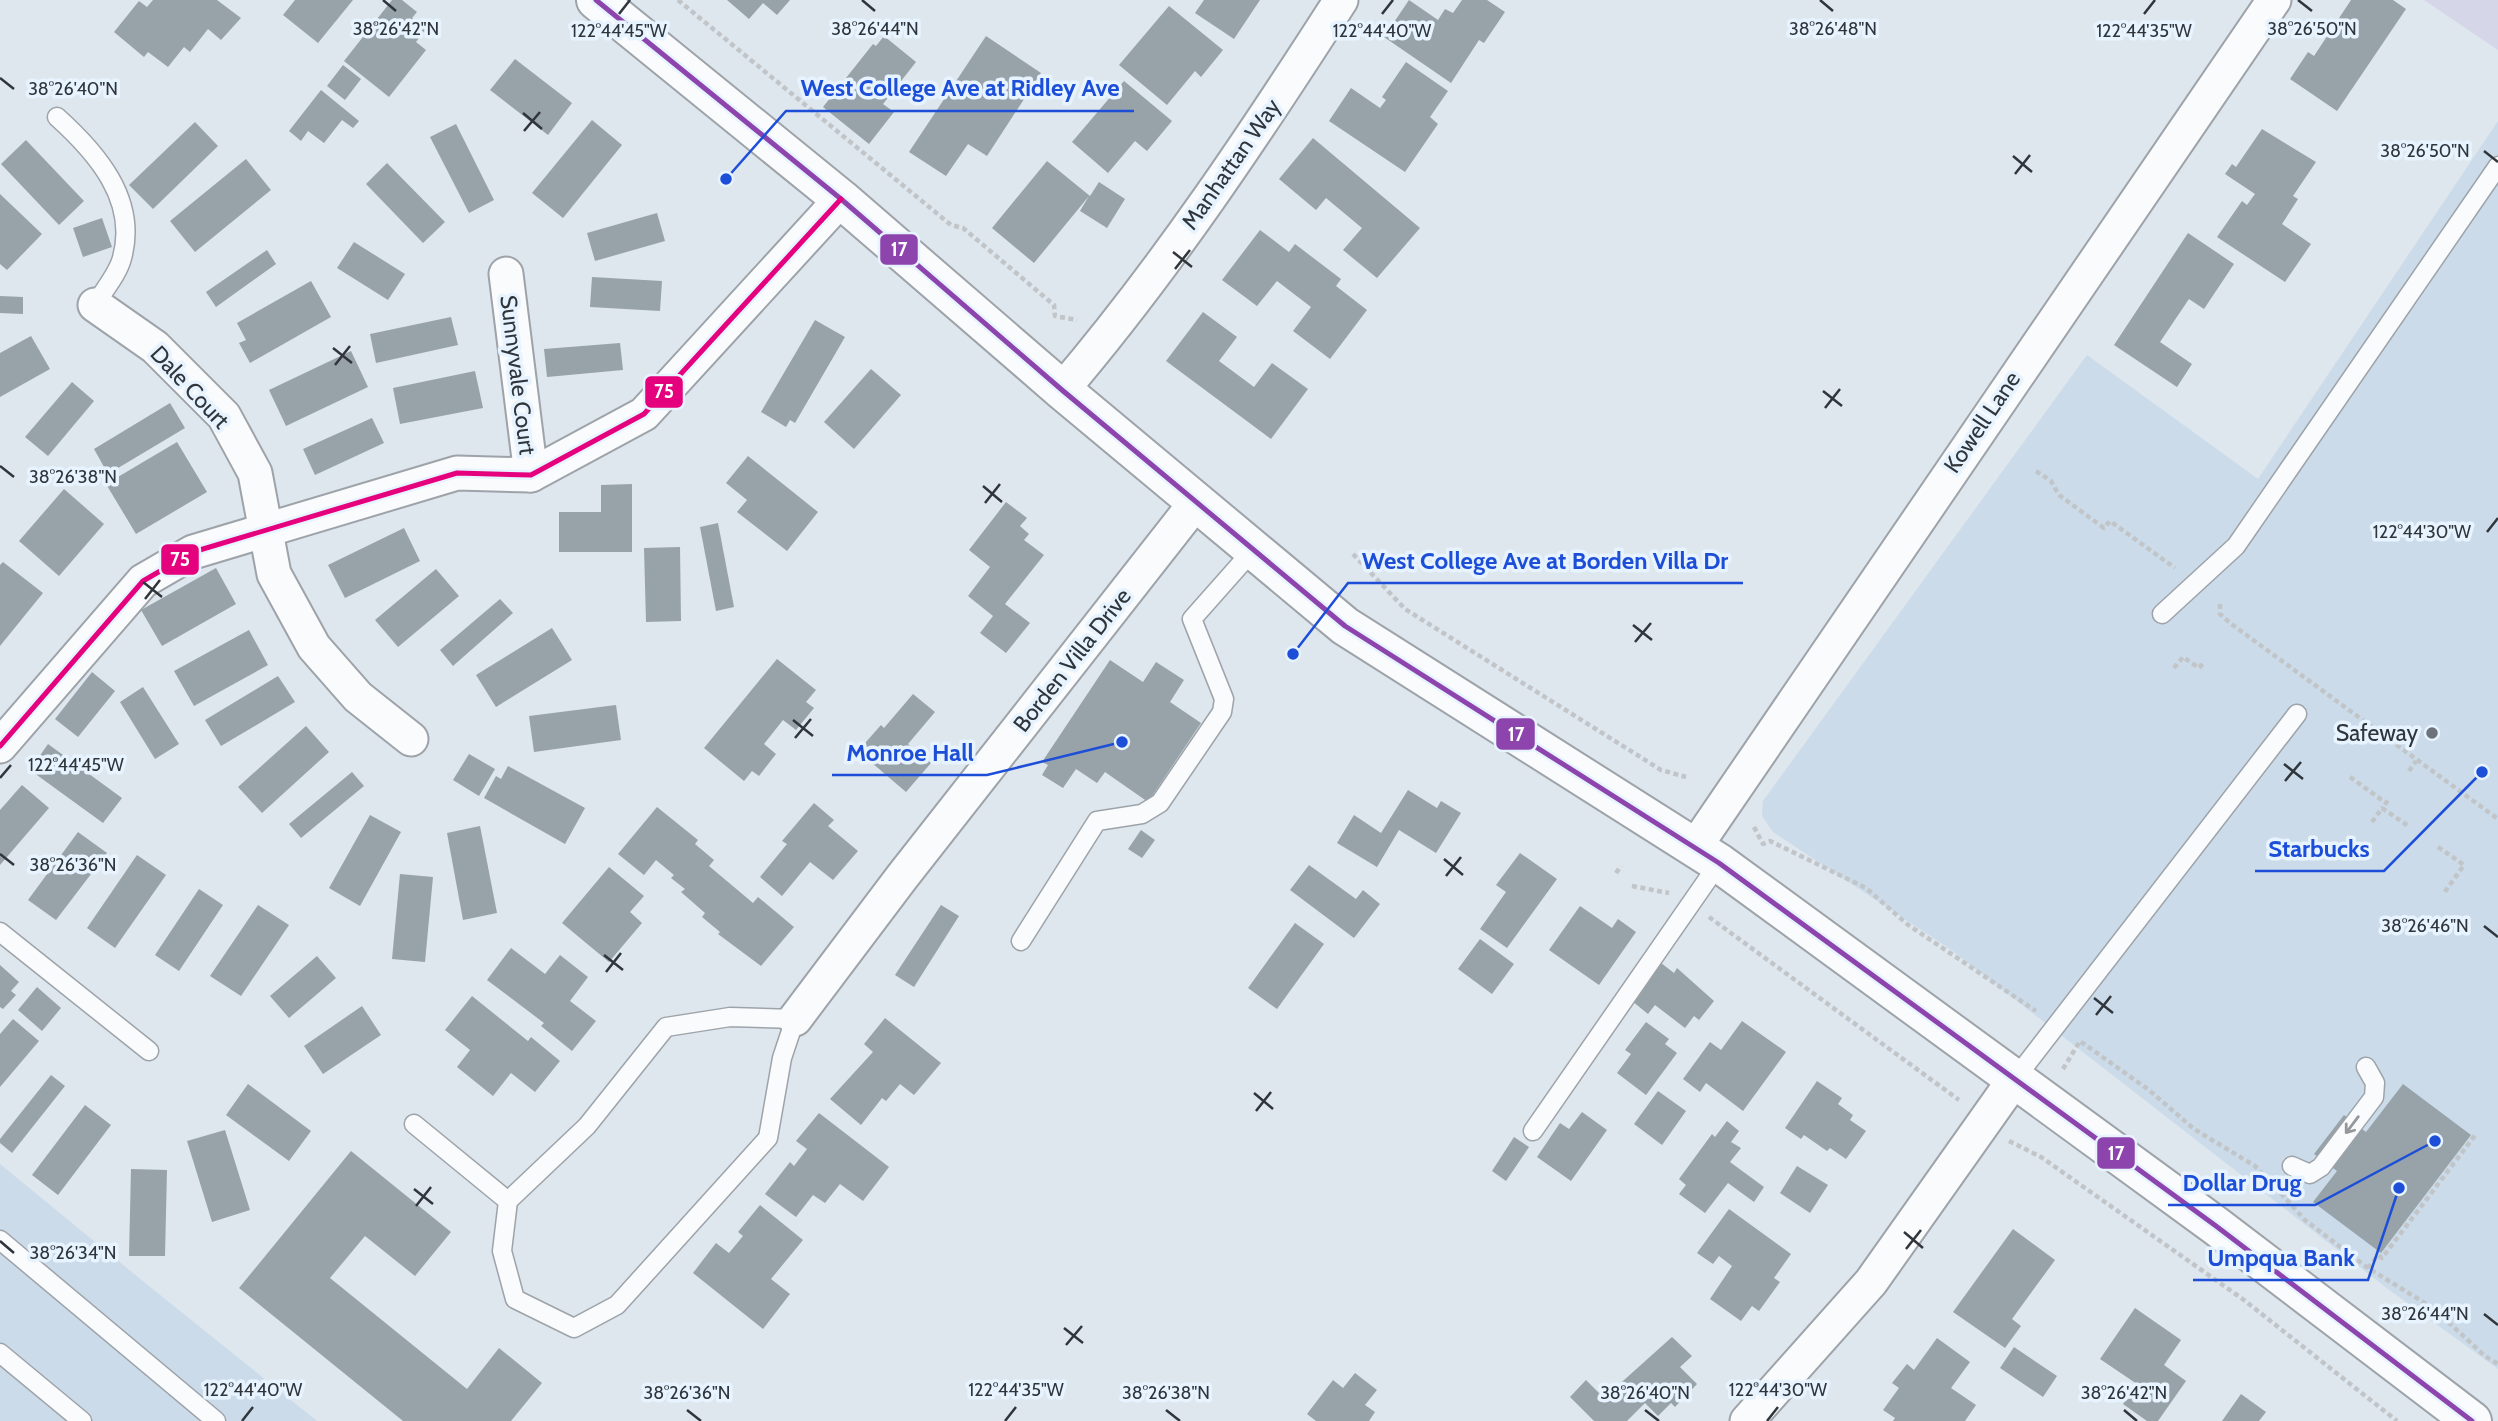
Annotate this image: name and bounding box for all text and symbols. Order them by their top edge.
text: 38°26'42"N [353,18,439,40]
text: 38°26'44"N [831,18,919,40]
text: 38°26'48"N [1789,18,1877,40]
text: 38°26'50"N [2267,18,2357,40]
text: 122°44'45"W [571,20,667,42]
text: 122°44'40"W [1333,20,1431,42]
text: 122°44'35"W [2096,20,2192,42]
callout: West College Ave at Ridley Ave [786,66,1134,111]
text: West College Ave at Ridley Ave [800,73,1120,102]
text: 38°26'40"N [28,78,118,100]
street label: Manhattan Way [1176,93,1287,235]
text: 38°26'50"N [2380,140,2470,162]
line badge: 17 [879,233,919,266]
text: 17 [891,238,908,261]
street label: Sunnyvale Court [494,294,542,457]
street label: Dale Court [144,340,236,435]
street label: Kowell Lane [1938,366,2026,478]
line badge: 75 [644,375,684,409]
text: 75 [654,380,674,403]
text: 38°26'38"N [29,466,117,488]
text: 122°44'30"W [2373,521,2471,543]
callout: West College Ave at Borden Villa Dr [1348,538,1743,583]
line badge: 75 [160,543,200,576]
text: West College Ave at Borden Villa Dr [1362,546,1728,575]
text: 75 [170,548,190,571]
street label: Borden Villa Drive [1007,582,1137,737]
line badge: 17 [1495,717,1536,751]
place label: Safeway [2336,719,2418,747]
text: 17 [1508,723,1525,746]
marker: Safeway [2424,725,2440,741]
callout: Monroe Hall [832,730,987,775]
text: Monroe Hall [846,738,974,767]
text: 122°44'45"W [28,754,124,776]
callout: Starbucks [2255,826,2384,871]
text: Starbucks [2268,834,2370,863]
text: 38°26'36"N [29,854,117,876]
text: 38°26'46"N [2381,915,2469,937]
one-way arrow [2345,1116,2360,1134]
line badge: 17 [2096,1136,2136,1170]
text: 17 [2108,1142,2125,1165]
callout: Dollar Drug [2168,1160,2315,1205]
text: Dollar Drug [2183,1168,2302,1197]
callout: Umpqua Bank [2193,1235,2368,1280]
text: 38°26'34"N [29,1242,117,1264]
text: Umpqua Bank [2207,1243,2355,1272]
text: 38°26'44"N [2381,1303,2469,1325]
text: 122°44'40"W [204,1379,302,1401]
text: 122°44'35"W [968,1379,1064,1401]
text: 122°44'30"W [1729,1379,1827,1401]
text: 38°26'36"N [643,1382,731,1404]
text: 38°26'38"N [1122,1382,1210,1404]
text: 38°26'40"N [1600,1382,1690,1404]
text: 38°26'42"N [2081,1382,2167,1404]

